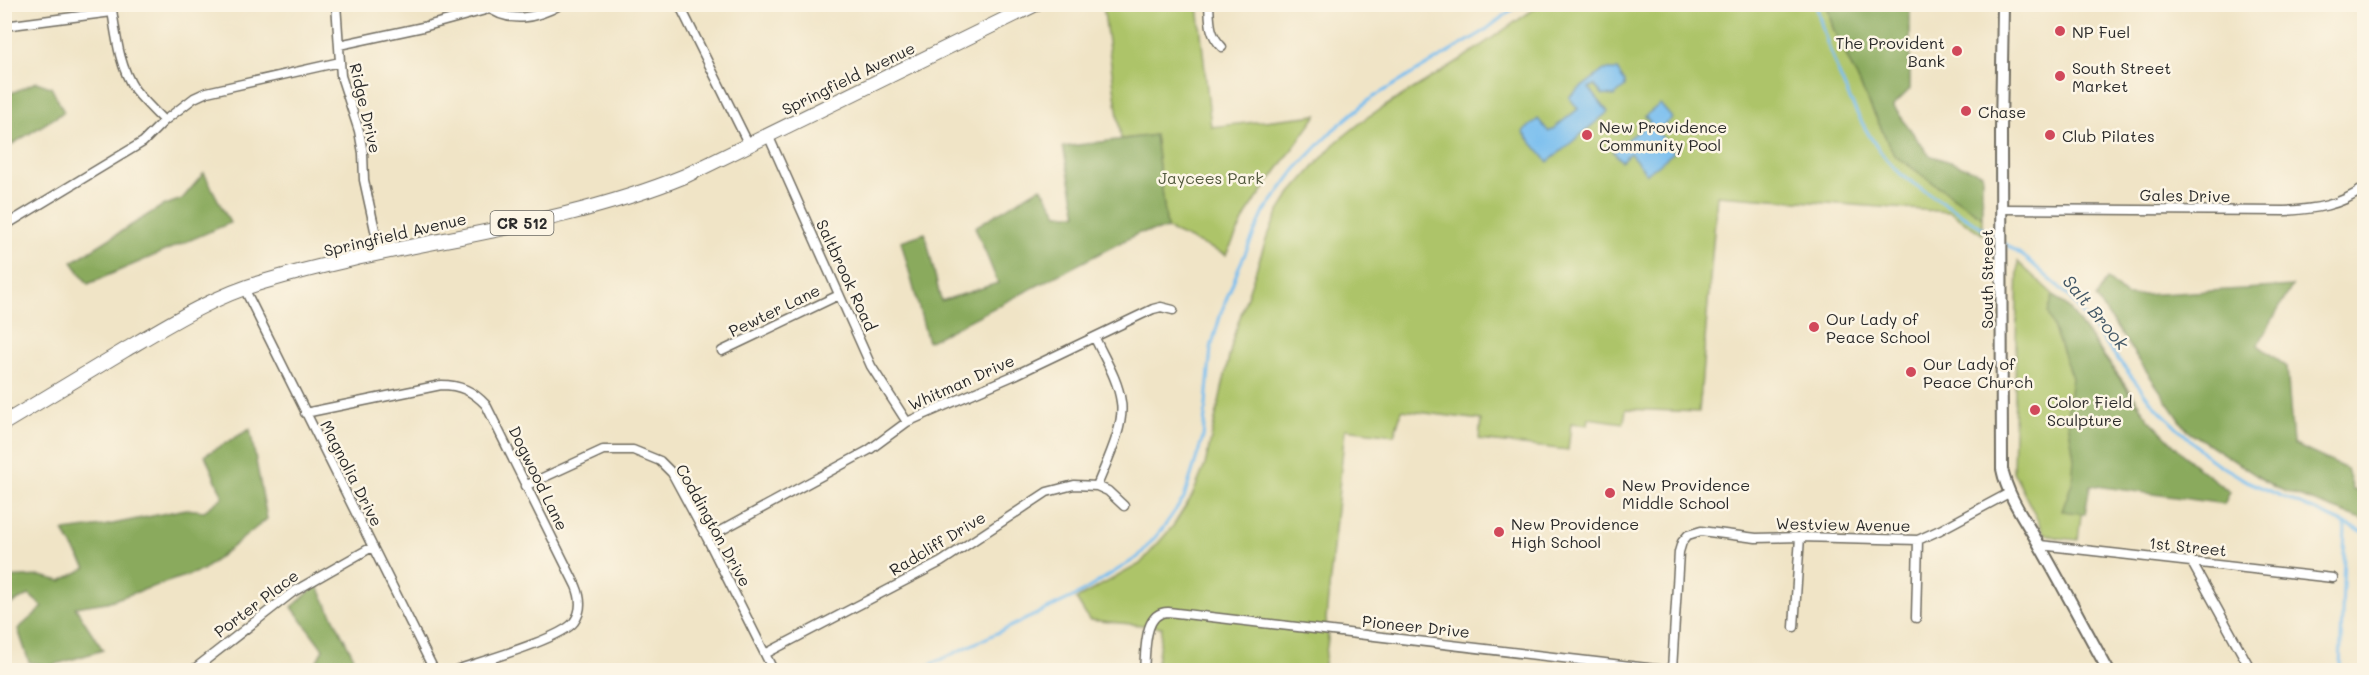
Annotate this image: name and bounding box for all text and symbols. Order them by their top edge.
place label: NP Fuel [2072,21,2130,42]
marker: NP Fuel [2053,24,2067,38]
place label: The Provident Bank [1835,32,1945,71]
street label: Springfield Avenue [778,37,918,119]
marker: The Provident Bank [1950,44,1964,58]
place label: South Street Market [2072,57,2171,96]
street label: Ridge Drive [345,61,387,155]
marker: South Street Market [2053,69,2067,83]
place label: Chase [1978,101,2026,122]
marker: Chase [1959,104,1973,118]
place label: New Providence Community Pool [1599,116,1727,155]
place label: Club Pilates [2062,125,2155,146]
marker: New Providence Community Pool [1580,128,1594,142]
marker: Club Pilates [2043,128,2057,142]
park label: Jaycees Park [1158,167,1264,188]
street label: Gales Drive [2139,184,2231,206]
street label: Springfield Avenue [322,207,468,261]
road number: CR 512 [490,211,554,235]
street label: Saltbrook Road [812,216,882,334]
street label: South Street [1976,229,1997,329]
water label: Salt Brook [2058,270,2135,355]
street label: Pewter Lane [725,279,823,341]
place label: Our Lady of Peace School [1826,308,1931,347]
marker: Our Lady of Peace School [1807,320,1821,334]
street label: Whitman Drive [905,349,1017,415]
place label: Our Lady of Peace Church [1923,353,2033,392]
marker: Our Lady of Peace Church [1904,365,1918,379]
place label: Color Field Sculpture [2047,391,2132,430]
marker: Color Field Sculpture [2028,403,2042,417]
street label: Magnolia Drive [316,416,388,530]
street label: Dogwood Lane [505,422,573,534]
street label: Coddington Drive [672,460,756,590]
place label: New Providence Middle School [1622,474,1750,513]
marker: New Providence Middle School [1603,486,1617,500]
street label: Radcliff Drive [885,506,989,580]
street label: Westview Avenue [1775,512,1911,536]
place label: New Providence High School [1511,513,1639,552]
marker: New Providence High School [1492,525,1506,539]
street label: 1st Street [2148,531,2228,561]
street label: Porter Place [210,564,302,642]
street label: Pioneer Drive [1361,610,1471,642]

